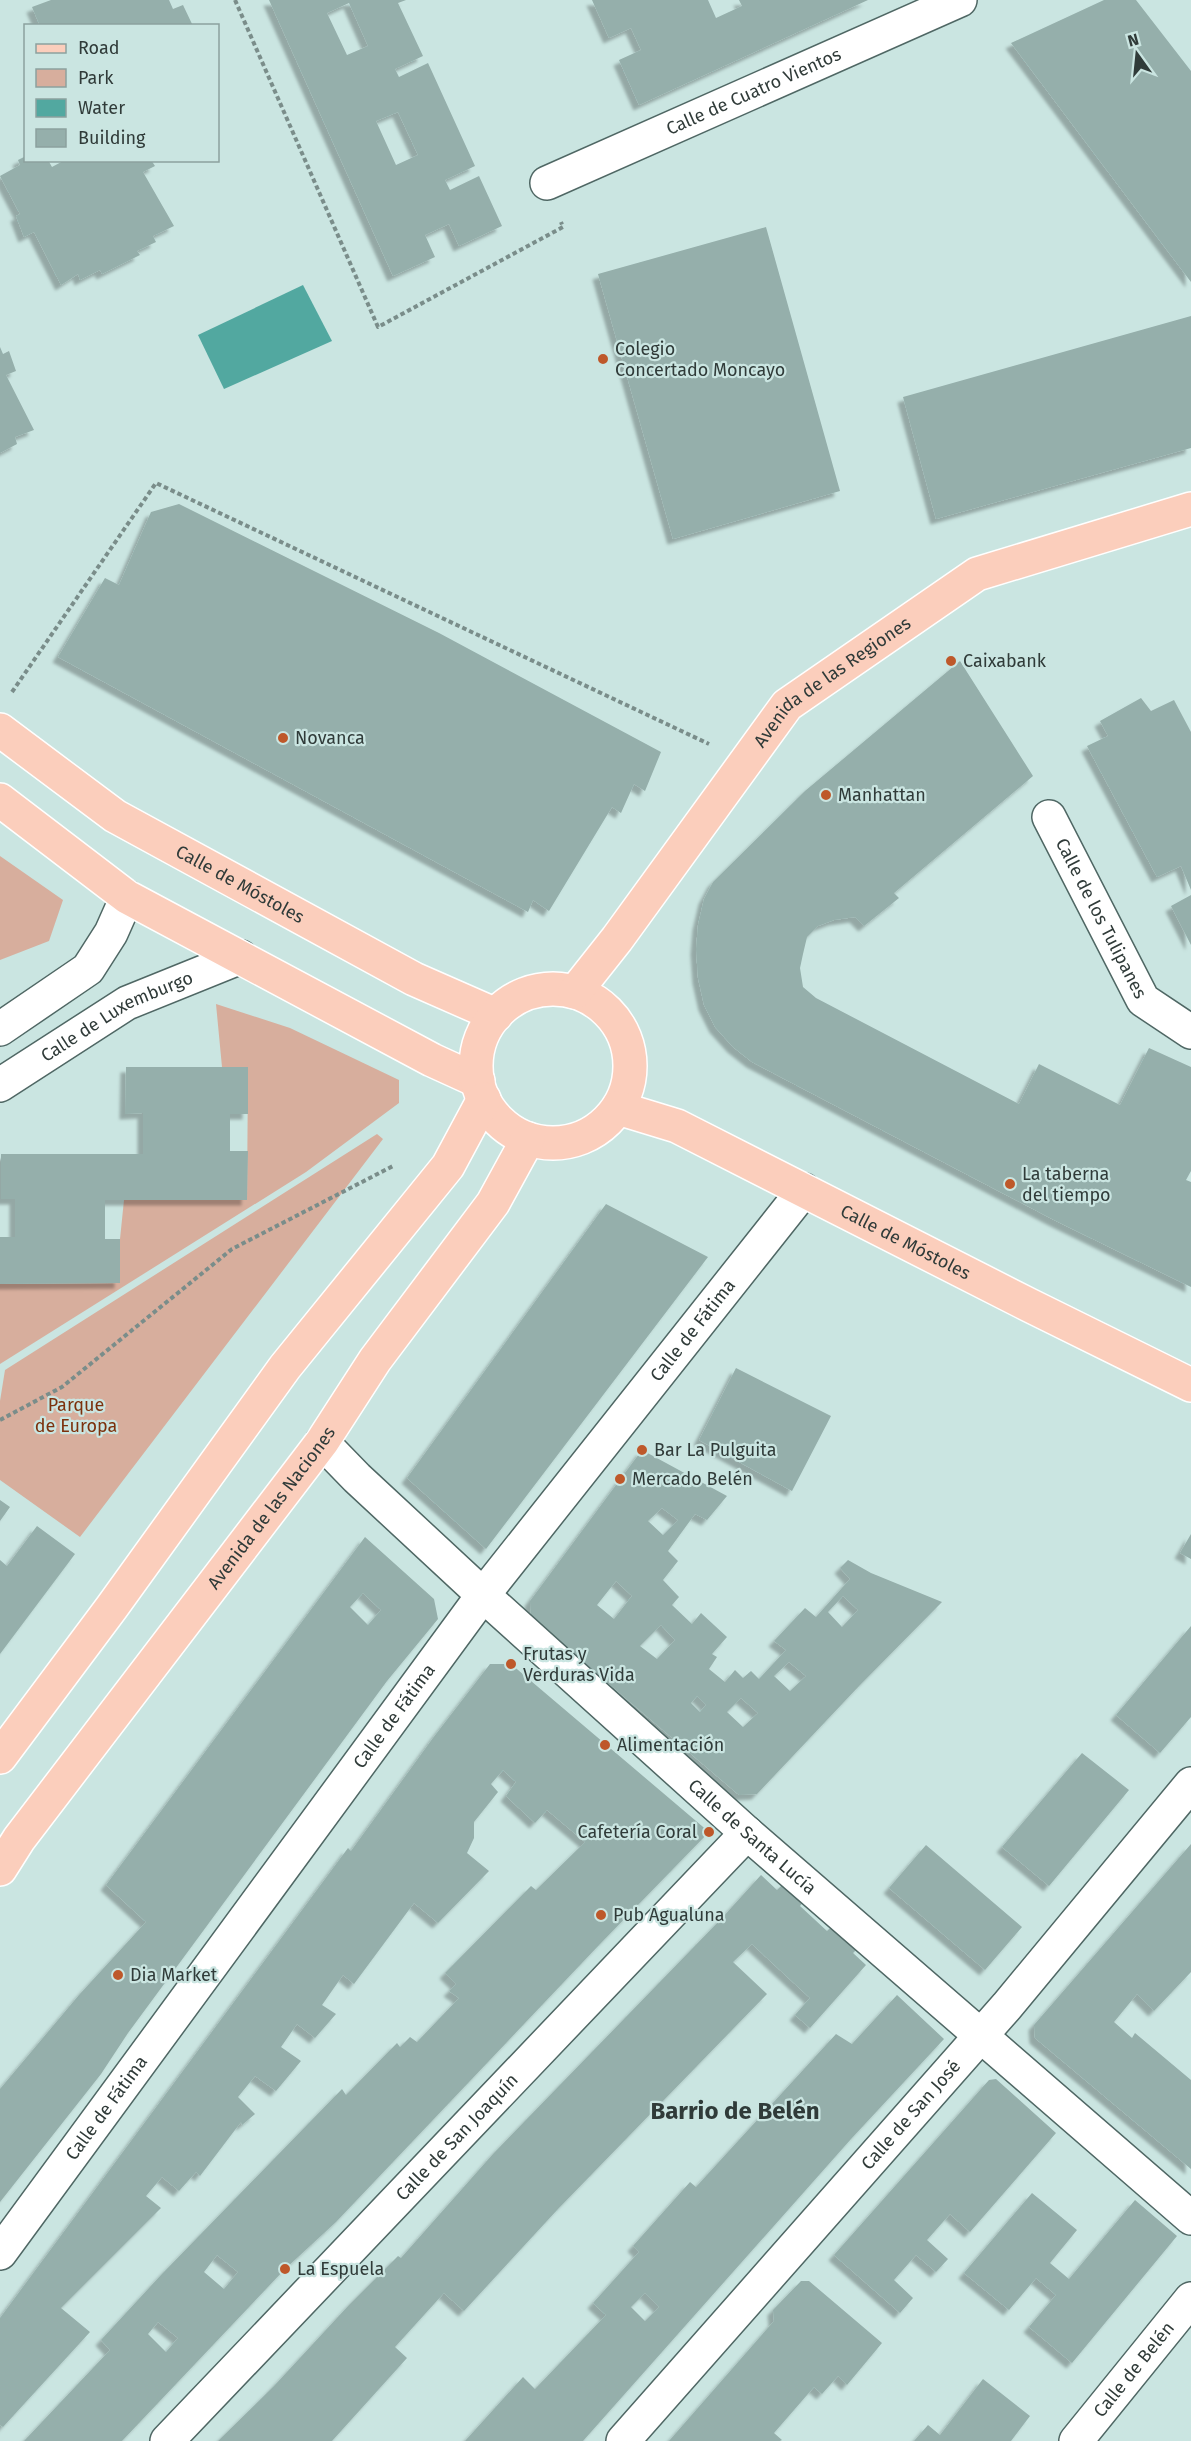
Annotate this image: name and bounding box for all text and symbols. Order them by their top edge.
legend [24,24,219,162]
north arrow [1107,24,1167,84]
text: N [1126,29,1141,51]
text: Road [78,37,120,59]
street label: Calle de Cuatro Vientos [663,43,844,140]
text: Park [78,67,114,89]
text: Water [78,97,125,119]
text: Building [78,127,146,149]
place label: Colegio Concertado Moncayo [615,338,785,381]
marker: Colegio Concertado Moncayo [596,352,610,366]
street label: Avenida de las Regiones [749,612,915,752]
place label: Caixabank [963,650,1047,672]
marker: Caixabank [944,654,958,668]
place label: Novanca [295,727,365,749]
marker: Novanca [276,731,290,745]
place label: Manhattan [838,784,926,806]
marker: Manhattan [819,788,833,802]
street label: Calle de los Tulipanes [1051,834,1151,1002]
street label: Calle de Móstoles [172,840,308,928]
street label: Calle de Luxemburgo [37,967,196,1067]
place label: La taberna del tiempo [1022,1163,1111,1206]
marker: La taberna del tiempo [1003,1177,1017,1191]
street label: Calle de Móstoles [837,1200,974,1284]
street label: Calle de Fátima [646,1275,740,1386]
park label: Parque de Europa [35,1394,117,1437]
street label: Avenida de las Naciones [203,1422,340,1593]
place label: Bar La Pulguita [654,1439,776,1461]
marker: Bar La Pulguita [635,1443,649,1457]
place label: Mercado Belén [632,1468,753,1490]
marker: Mercado Belén [613,1472,627,1486]
place label: Frutas y Verduras Vida [523,1643,635,1686]
marker: Frutas y Verduras Vida [504,1657,518,1671]
street label: Calle de Fátima [348,1659,440,1773]
place label: Alimentación [617,1734,724,1756]
marker: Alimentación [598,1738,612,1752]
street label: Calle de Santa Lucía [684,1774,821,1899]
place label: Cafetería Coral [578,1821,697,1843]
marker: Cafetería Coral [702,1825,716,1839]
place label: Pub Agualuna [613,1904,725,1926]
marker: Pub Agualuna [594,1908,608,1922]
place label: Dia Market [130,1964,218,1986]
marker: Dia Market [111,1968,125,1982]
street label: Calle de Fátima [61,2051,152,2165]
street label: Calle de San José [857,2055,965,2174]
street label: Calle de San Joaquín [391,2069,523,2205]
district label: Barrio de Belén [650,2097,820,2125]
place label: La Espuela [297,2258,384,2280]
marker: La Espuela [278,2262,292,2276]
street label: Calle de Belén [1089,2317,1179,2422]

